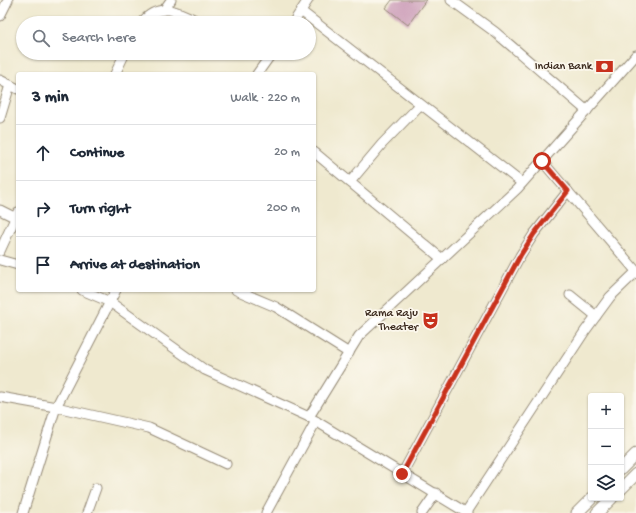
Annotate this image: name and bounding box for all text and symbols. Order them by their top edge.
search box [16,16,316,60]
icon: search [30,27,52,49]
text: Search here [62,29,136,47]
bank icon: Indian Bank [595,57,615,77]
place label: Indian Bank [535,60,594,74]
text: 3 min [32,88,69,108]
text: Walk · 220 m [230,91,300,106]
icon: ahead [32,142,54,164]
text: Continue [70,144,124,162]
text: 20 m [274,145,300,160]
route start [533,152,551,170]
icon: right [32,198,54,220]
text: Turn right [70,200,130,218]
text: 200 m [267,201,300,216]
icon: arrive [32,254,54,276]
text: Arrive at destination [70,256,200,274]
place label: Rama Raju Theater [365,307,420,335]
theatre icon: Rama Raju Theater [421,311,441,331]
map controls [588,393,624,501]
button: + [588,393,624,429]
button: − [588,429,624,465]
route end [393,465,411,483]
button: layers [588,465,624,501]

